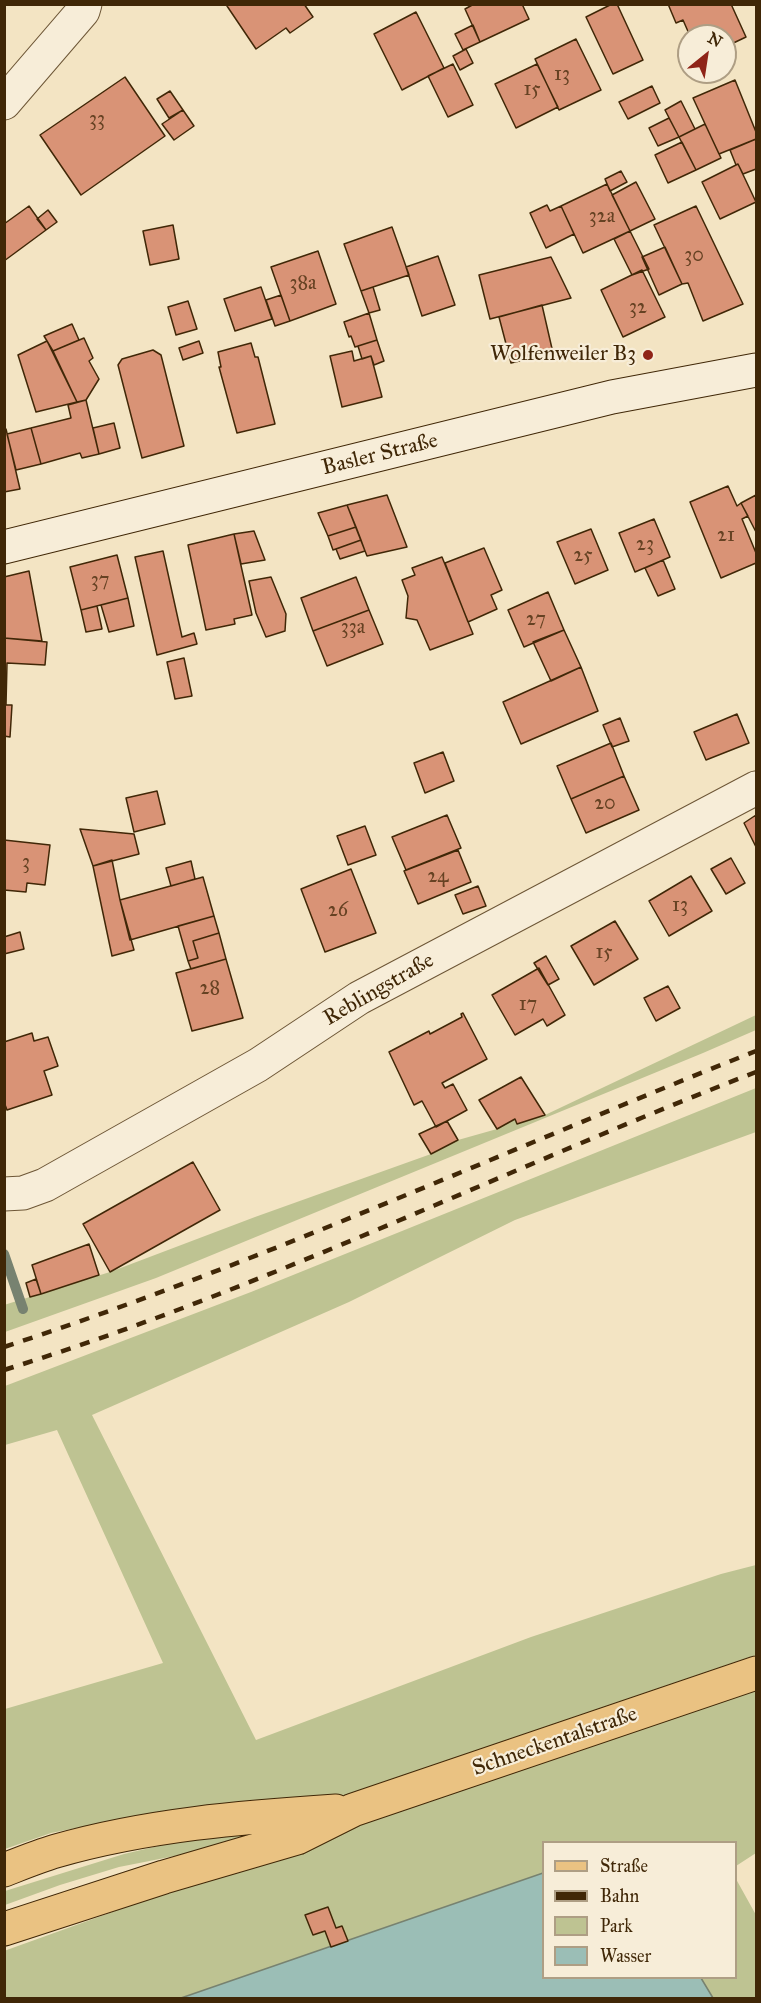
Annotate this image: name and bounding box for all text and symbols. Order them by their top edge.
north arrow [677,24,737,84]
text: N [705,28,726,51]
house number: 13 [554,63,570,87]
house number: 15 [523,78,541,102]
house number: 33 [89,108,105,132]
house number: 32a [589,205,615,229]
house number: 30 [684,244,704,268]
house number: 38a [289,272,317,296]
house number: 32 [629,296,647,320]
place label: Wolfenweiler B3 [490,342,636,368]
marker: Wolfenweiler B3 [641,348,655,362]
street label: Basler Straße [319,428,441,482]
house number: 21 [717,524,735,548]
house number: 23 [636,533,654,557]
house number: 25 [573,544,593,568]
house number: 37 [91,569,109,593]
house number: 27 [526,608,546,632]
house number: 33a [341,616,365,640]
house number: 20 [594,792,616,816]
house number: 3 [22,851,30,875]
house number: 24 [427,865,449,889]
house number: 13 [672,894,688,918]
house number: 26 [328,899,348,923]
house number: 15 [595,941,613,965]
street label: Reblingstraße [319,948,439,1032]
house number: 28 [200,977,220,1001]
house number: 17 [519,993,537,1017]
street label: Schneckentalstraße [469,1701,641,1783]
legend [542,1841,737,1979]
text: Straße [600,1855,648,1877]
text: Bahn [600,1885,639,1907]
text: Park [600,1915,633,1937]
text: Wasser [600,1945,651,1967]

